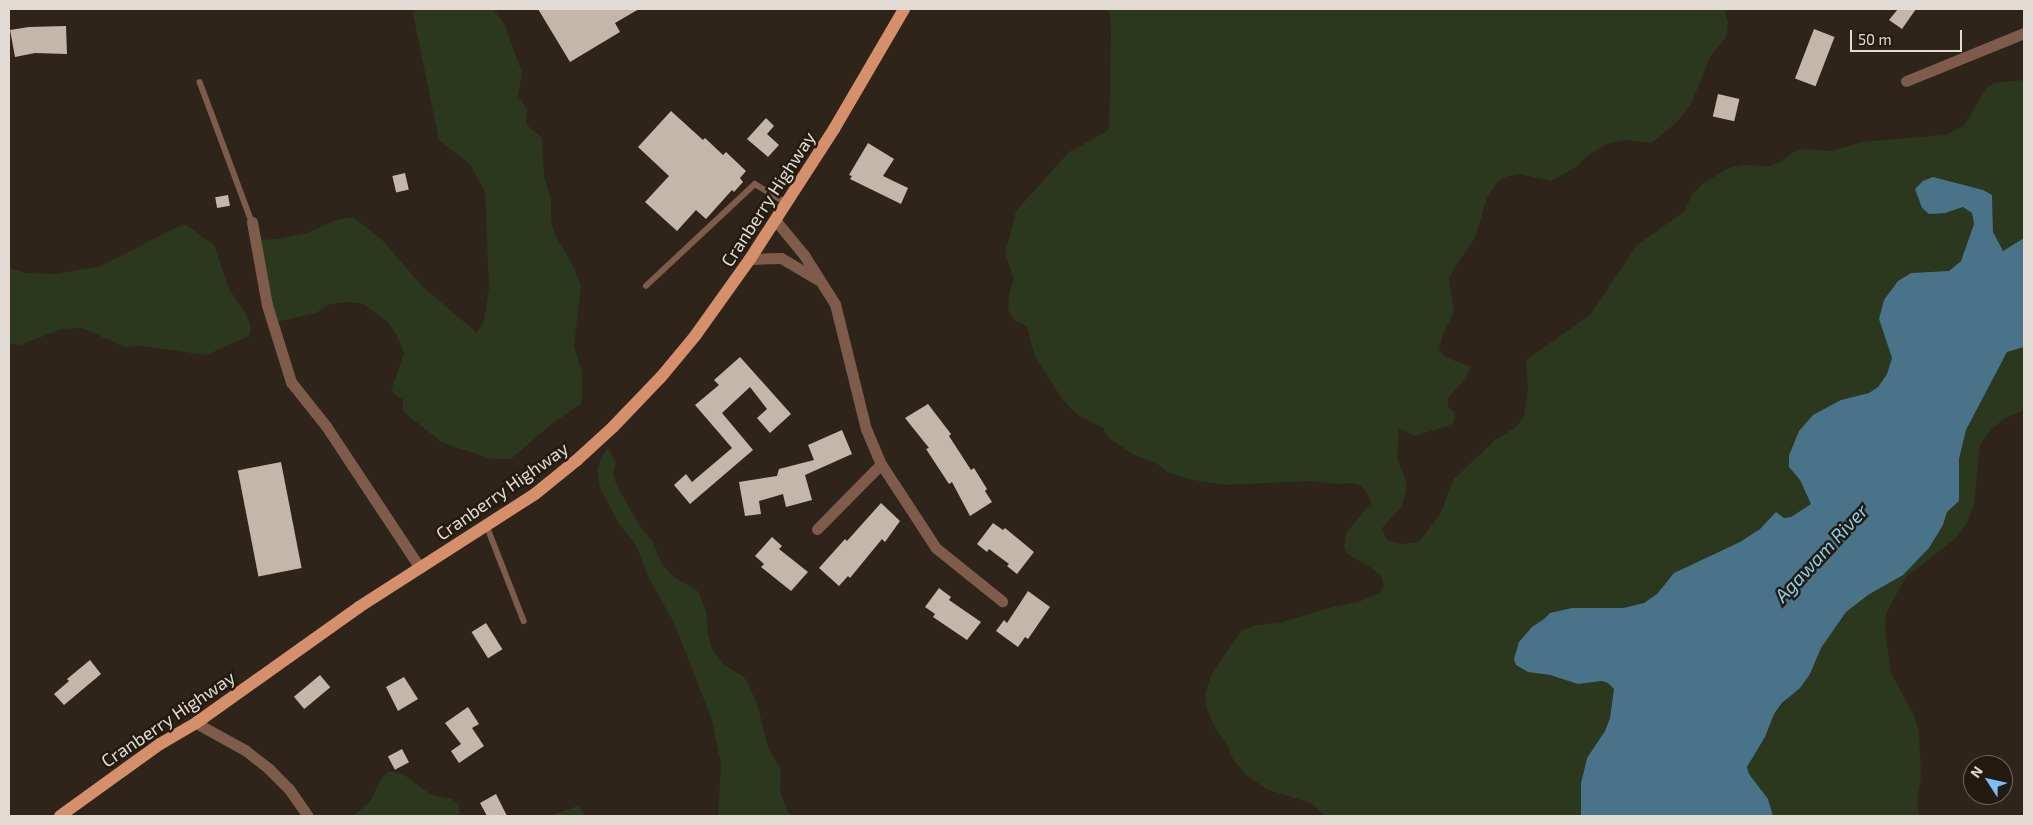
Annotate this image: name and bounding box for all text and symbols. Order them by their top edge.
scale bar [1853,20,1966,52]
text: 50 m [1858,30,1892,48]
street label: Cranberry Highway [716,127,820,271]
street label: Cranberry Highway [432,437,572,545]
water label: Agawam River [1770,499,1872,607]
street label: Cranberry Highway [97,666,239,772]
north arrow [1963,755,2013,805]
text: N [1966,763,1986,781]

